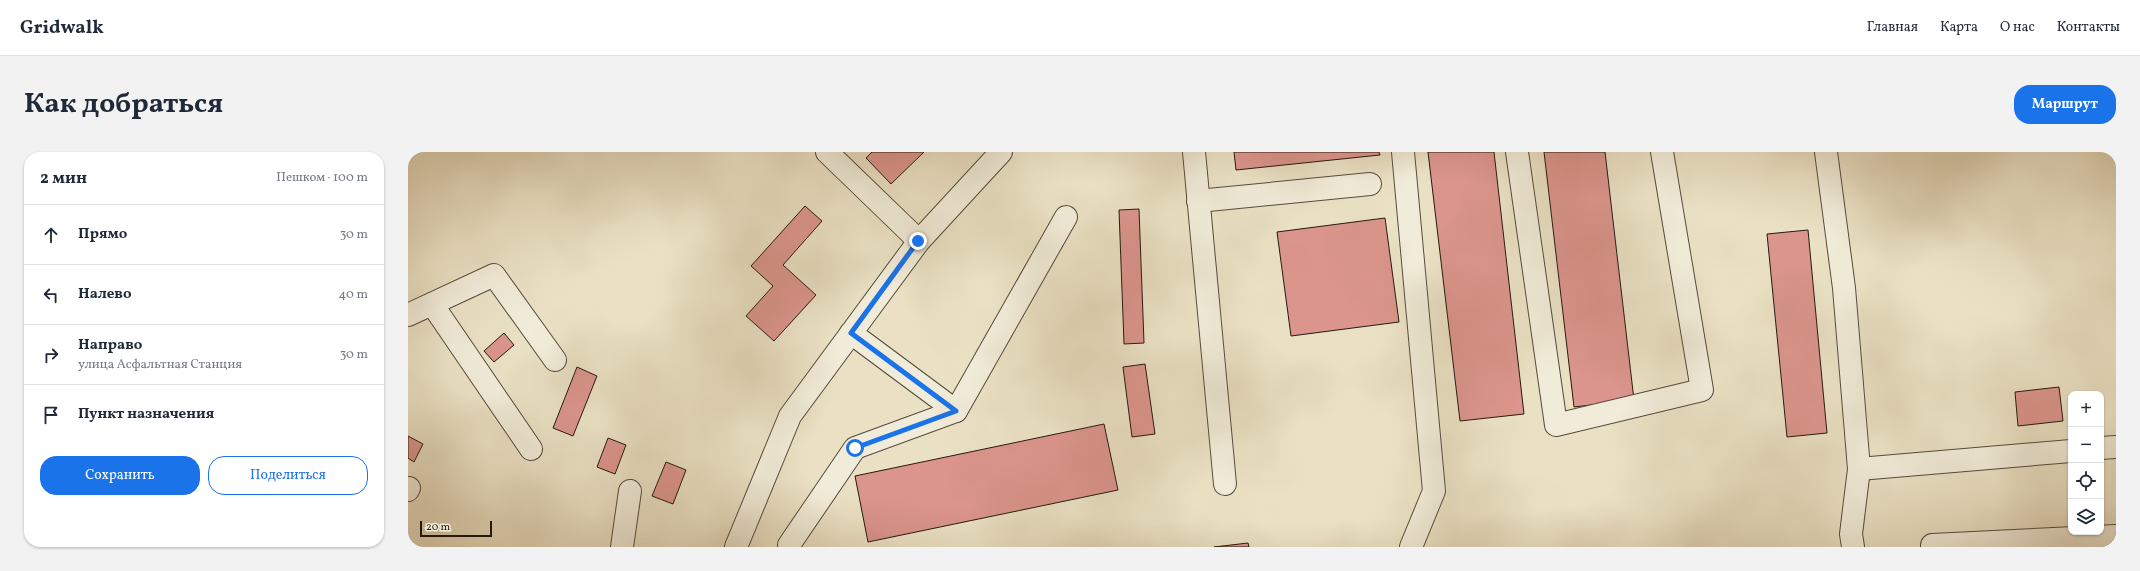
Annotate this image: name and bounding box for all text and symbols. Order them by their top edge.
text: Gridwalk [20,15,104,41]
text: Главная [1867,18,1918,37]
text: Карта [1940,18,1978,37]
text: О нас [2000,18,2035,37]
text: Контакты [2057,18,2120,37]
text: Как добраться [24,85,223,124]
button: Маршрут [2014,85,2116,124]
text: 2 мин [40,167,87,190]
text: Пешком · 100 m [276,169,368,187]
icon: ahead [40,224,62,246]
text: Прямо [78,224,127,245]
text: 30 m [340,226,368,244]
route end [909,232,927,250]
icon: left [40,284,62,306]
text: Налево [78,284,132,305]
text: 40 m [339,286,368,304]
text: Направо [78,335,142,356]
icon: right [40,344,62,366]
text: 30 m [340,346,368,364]
text: улица Асфальтная Станция [78,356,242,374]
map controls [2068,391,2104,535]
button: + [2068,391,2104,427]
icon: arrive [40,404,62,426]
text: Пункт назначения [78,404,214,425]
button: − [2068,427,2104,463]
route start [846,439,864,457]
button: Сохранить [40,456,200,495]
button: Поделиться [208,456,368,495]
button: locate [2068,463,2104,499]
button: layers [2068,499,2104,535]
scale bar [420,519,492,538]
text: 20 m [426,520,450,535]

